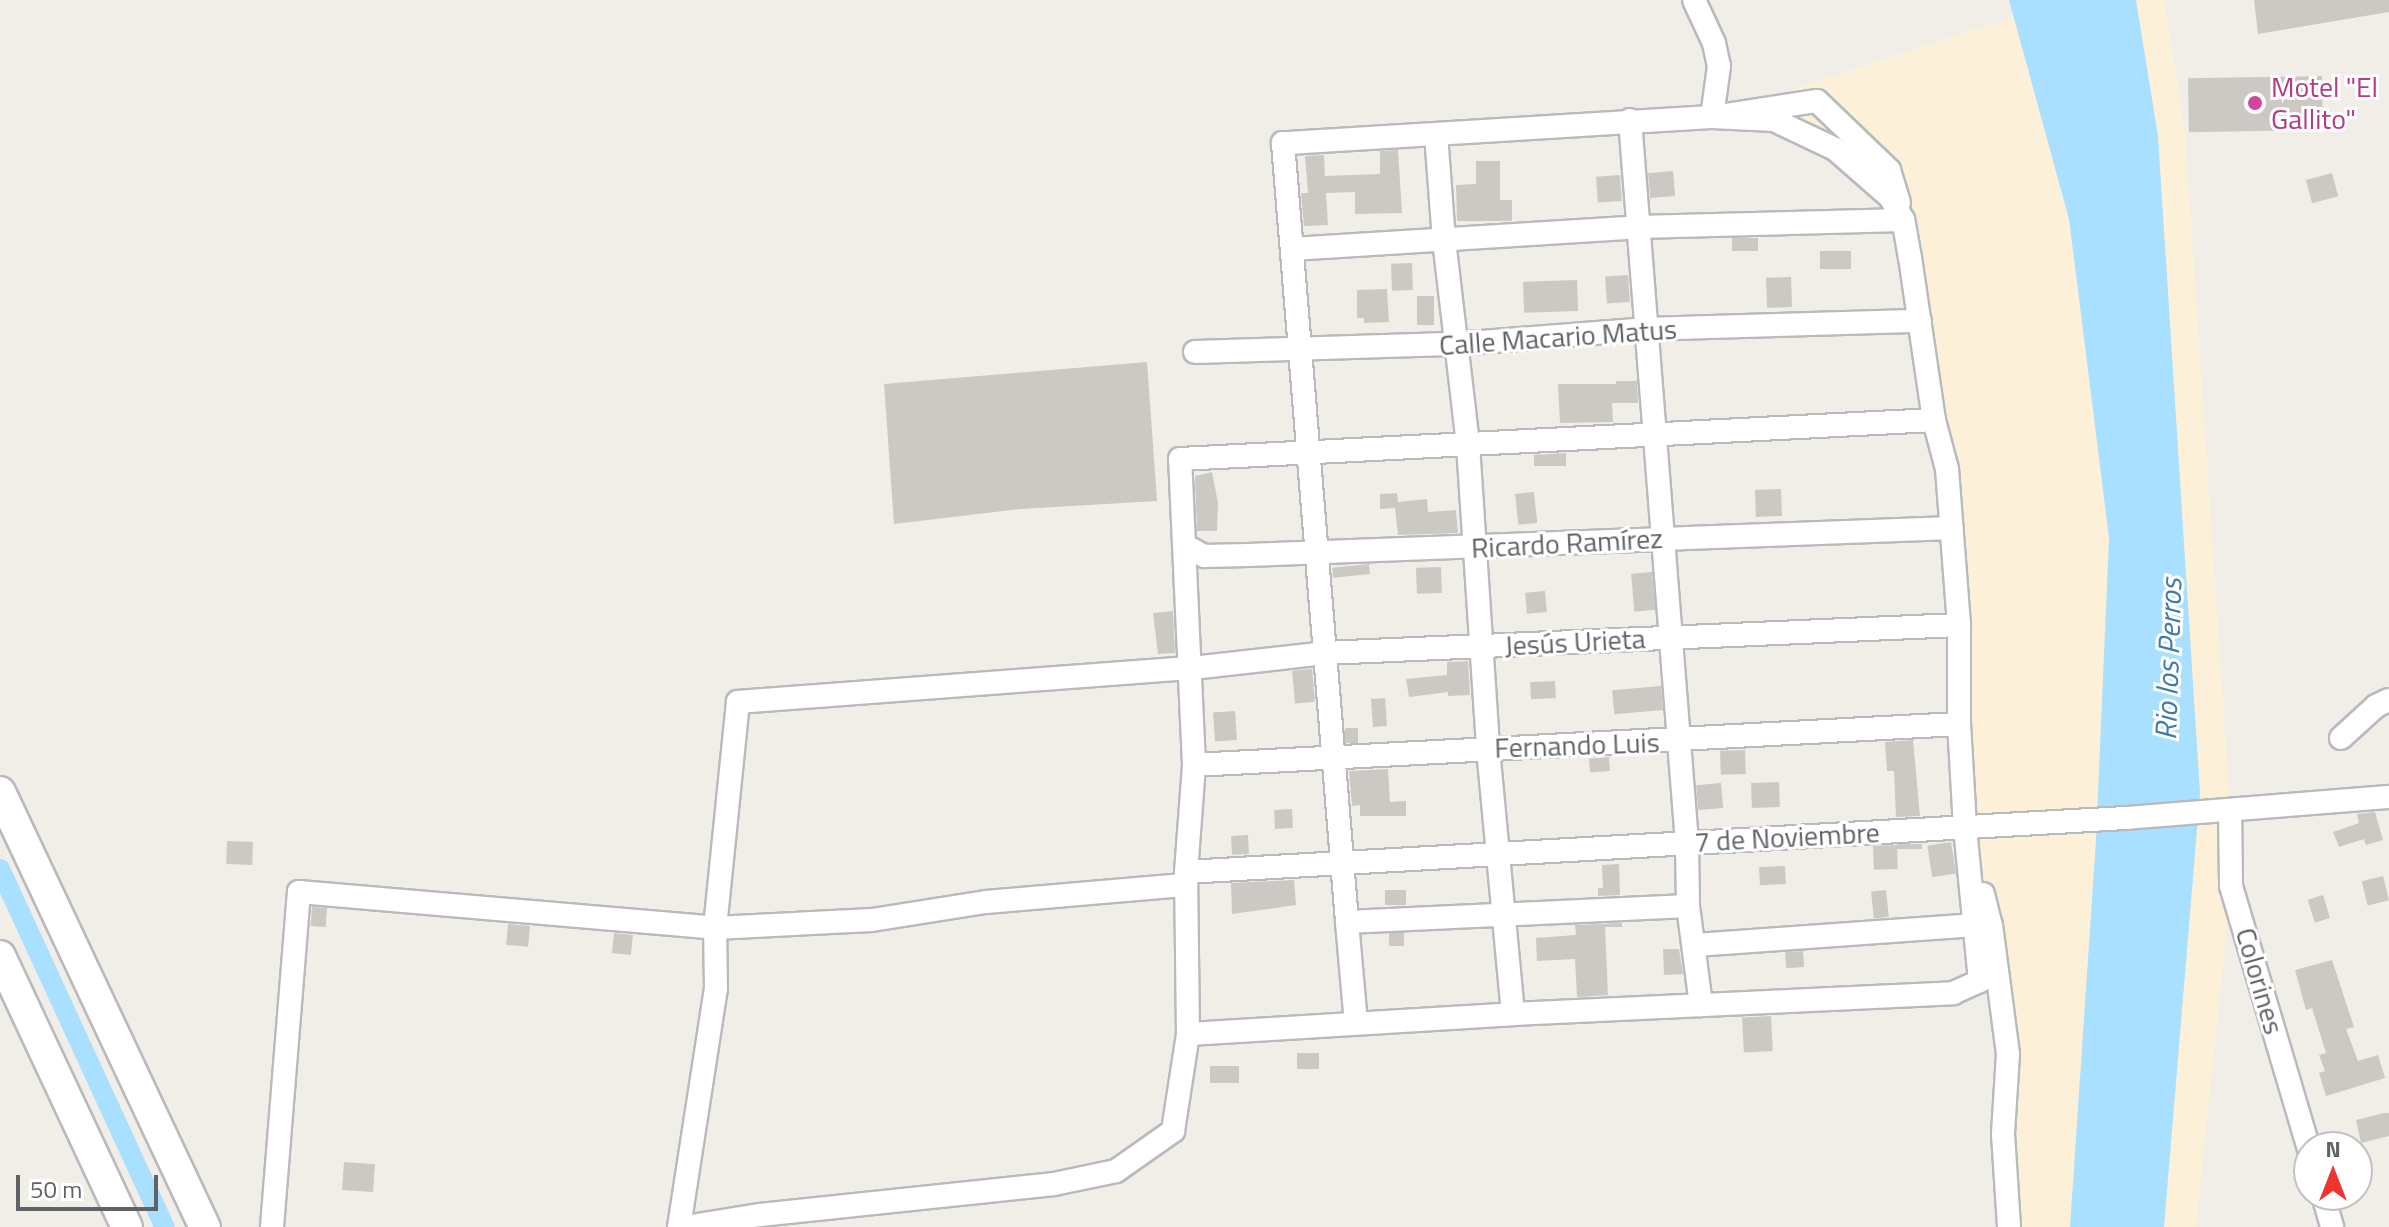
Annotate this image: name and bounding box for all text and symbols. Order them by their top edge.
place label: Motel "El Gallito" [2271,70,2378,136]
marker: Motel "El Gallito" [2246,94,2264,112]
street label: Calle Macario Matus [1438,312,1678,362]
street label: Ricardo Ramírez [1470,521,1664,565]
water label: Rio los Perros [2147,578,2189,740]
street label: Jesús Urieta [1504,622,1646,662]
street label: Fernando Luis [1494,725,1660,765]
street label: 7 de Noviembre [1693,815,1881,859]
street label: Colorines [2229,924,2291,1038]
north arrow [2293,1131,2373,1211]
text: N [2325,1132,2341,1166]
scale bar [20,1159,162,1209]
text: 50 m [30,1171,82,1207]

